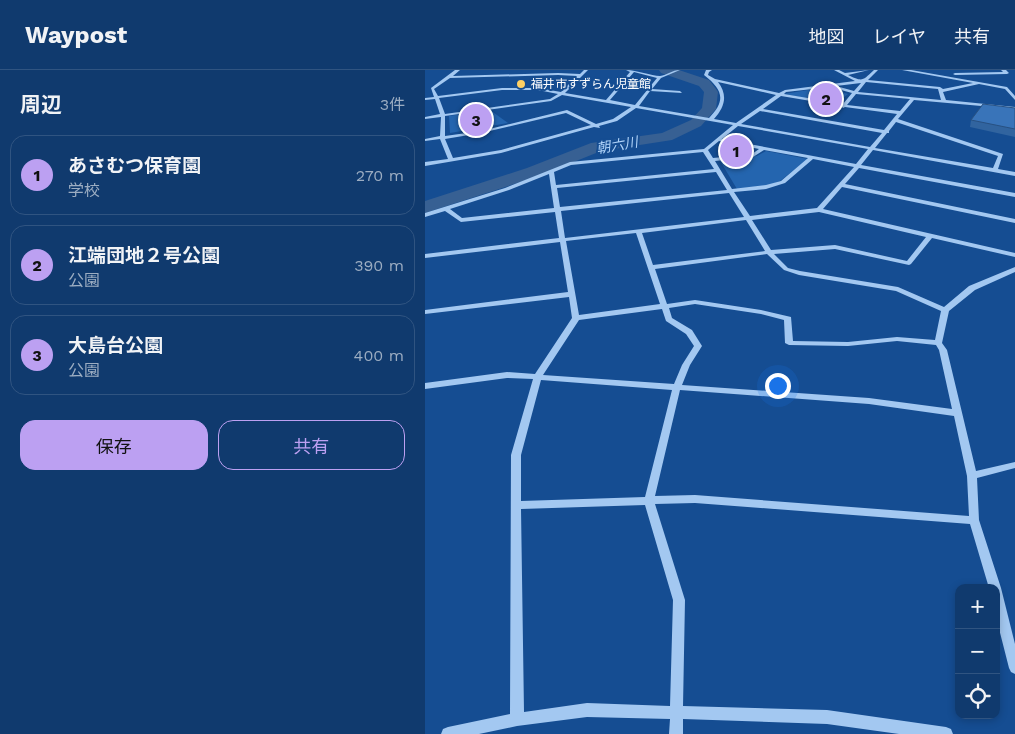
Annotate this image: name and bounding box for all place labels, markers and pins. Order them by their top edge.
place label: 福井市すずらん児童館 [531,77,651,91]
marker: 福井市すずらん児童館 [515,78,527,90]
pin: 2 [810,80,842,118]
pin: 3 [460,101,492,139]
pin: 1 [720,132,752,170]

